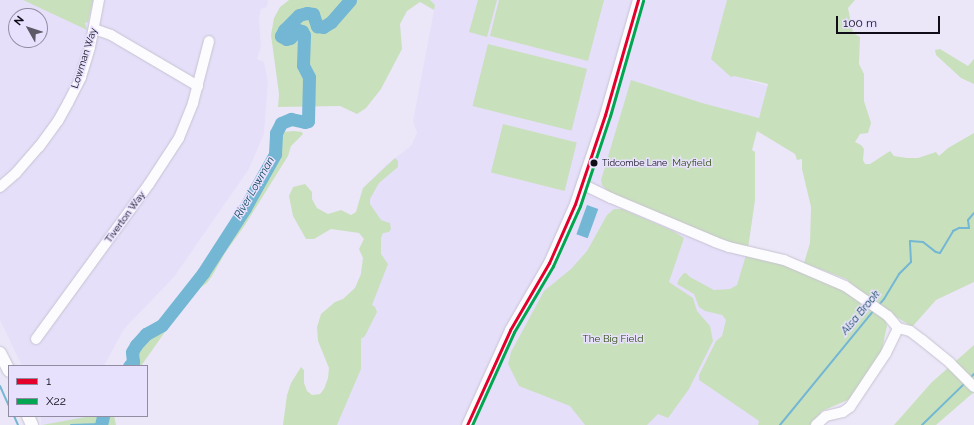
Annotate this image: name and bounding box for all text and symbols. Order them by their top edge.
north arrow [8,8,48,48]
scale bar [838,8,942,34]
text: N [11,13,27,28]
text: 100 m [843,16,877,30]
street label: Lowman Way [69,26,99,90]
water label: River Lowman [232,155,278,221]
park label: Mayfield [672,157,712,169]
marker: Tidcombe Lane [589,158,599,168]
place label: Tidcombe Lane [602,158,667,168]
street label: Tiverton Way [102,189,148,245]
water label: Alsa Brook [839,288,883,338]
park label: The Big Field [583,333,643,345]
legend [8,365,148,417]
text: 1 [46,374,51,388]
text: X22 [46,394,66,408]

